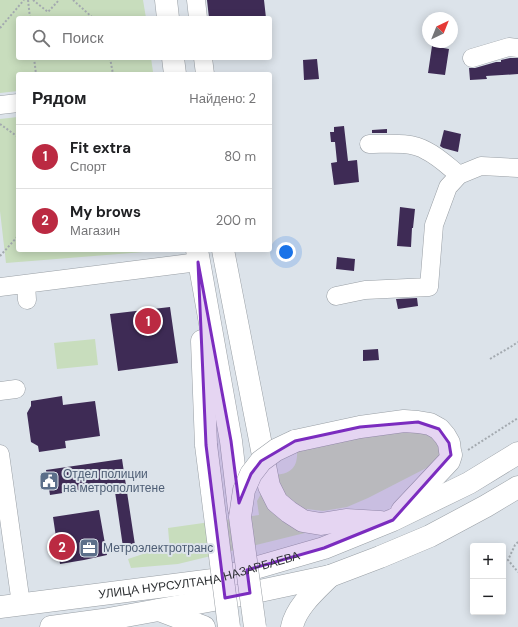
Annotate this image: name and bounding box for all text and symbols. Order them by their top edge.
north arrow [422,12,458,48]
search box [16,16,272,60]
icon: search [30,27,52,49]
text: Поиск [62,28,104,48]
text: Рядом [32,87,87,109]
text: Найдено: 2 [189,90,256,107]
text: Fit extra [70,138,131,158]
text: 1 [43,148,47,165]
text: 80 m [224,148,256,165]
text: Спорт [70,158,107,175]
text: My brows [70,202,141,222]
text: 2 [41,212,49,229]
text: 200 m [216,212,256,229]
text: Магазин [70,222,120,239]
your location [276,242,296,262]
pin: 1 [135,306,161,336]
place label: Отдел полиции на метрополитене [63,466,165,496]
public building icon: Отдел полиции на метрополитене [38,470,60,492]
pin: 2 [49,532,75,562]
office icon: Метроэлектротранс [78,537,100,559]
place label: Метроэлектротранс [103,540,213,556]
map controls [470,543,506,615]
button: + [470,543,506,579]
street label: УЛИЦА НУРСУЛТАНА НАЗАРБАЕВА [98,547,302,602]
button: − [470,579,506,615]

